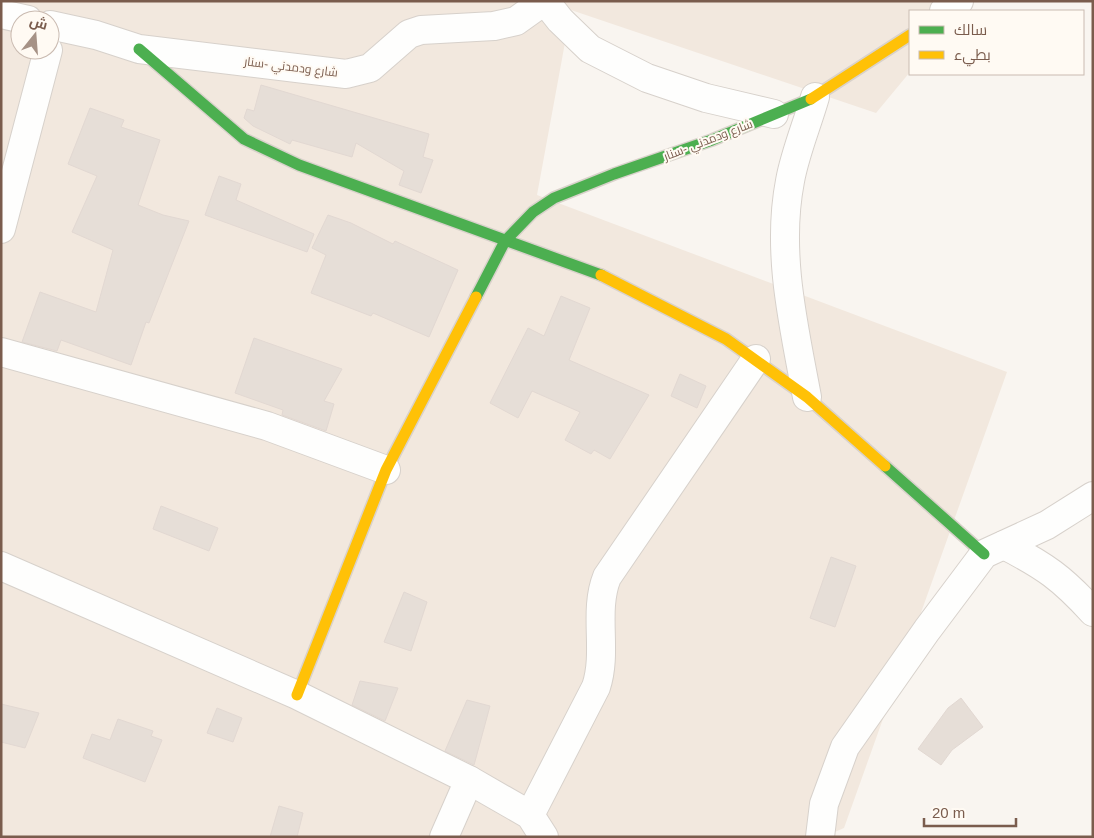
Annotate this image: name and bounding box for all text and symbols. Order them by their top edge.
north arrow [10,10,60,60]
legend [909,10,1084,75]
text: ش [28,12,50,34]
text: سالك [954,21,987,38]
text: بطيء [954,46,991,67]
street label: شارع ودمدني -سنار [242,54,339,83]
street label: شارع ودمدني -سنار [661,117,756,167]
scale bar [924,796,1016,828]
text: 20 m [932,804,965,821]

